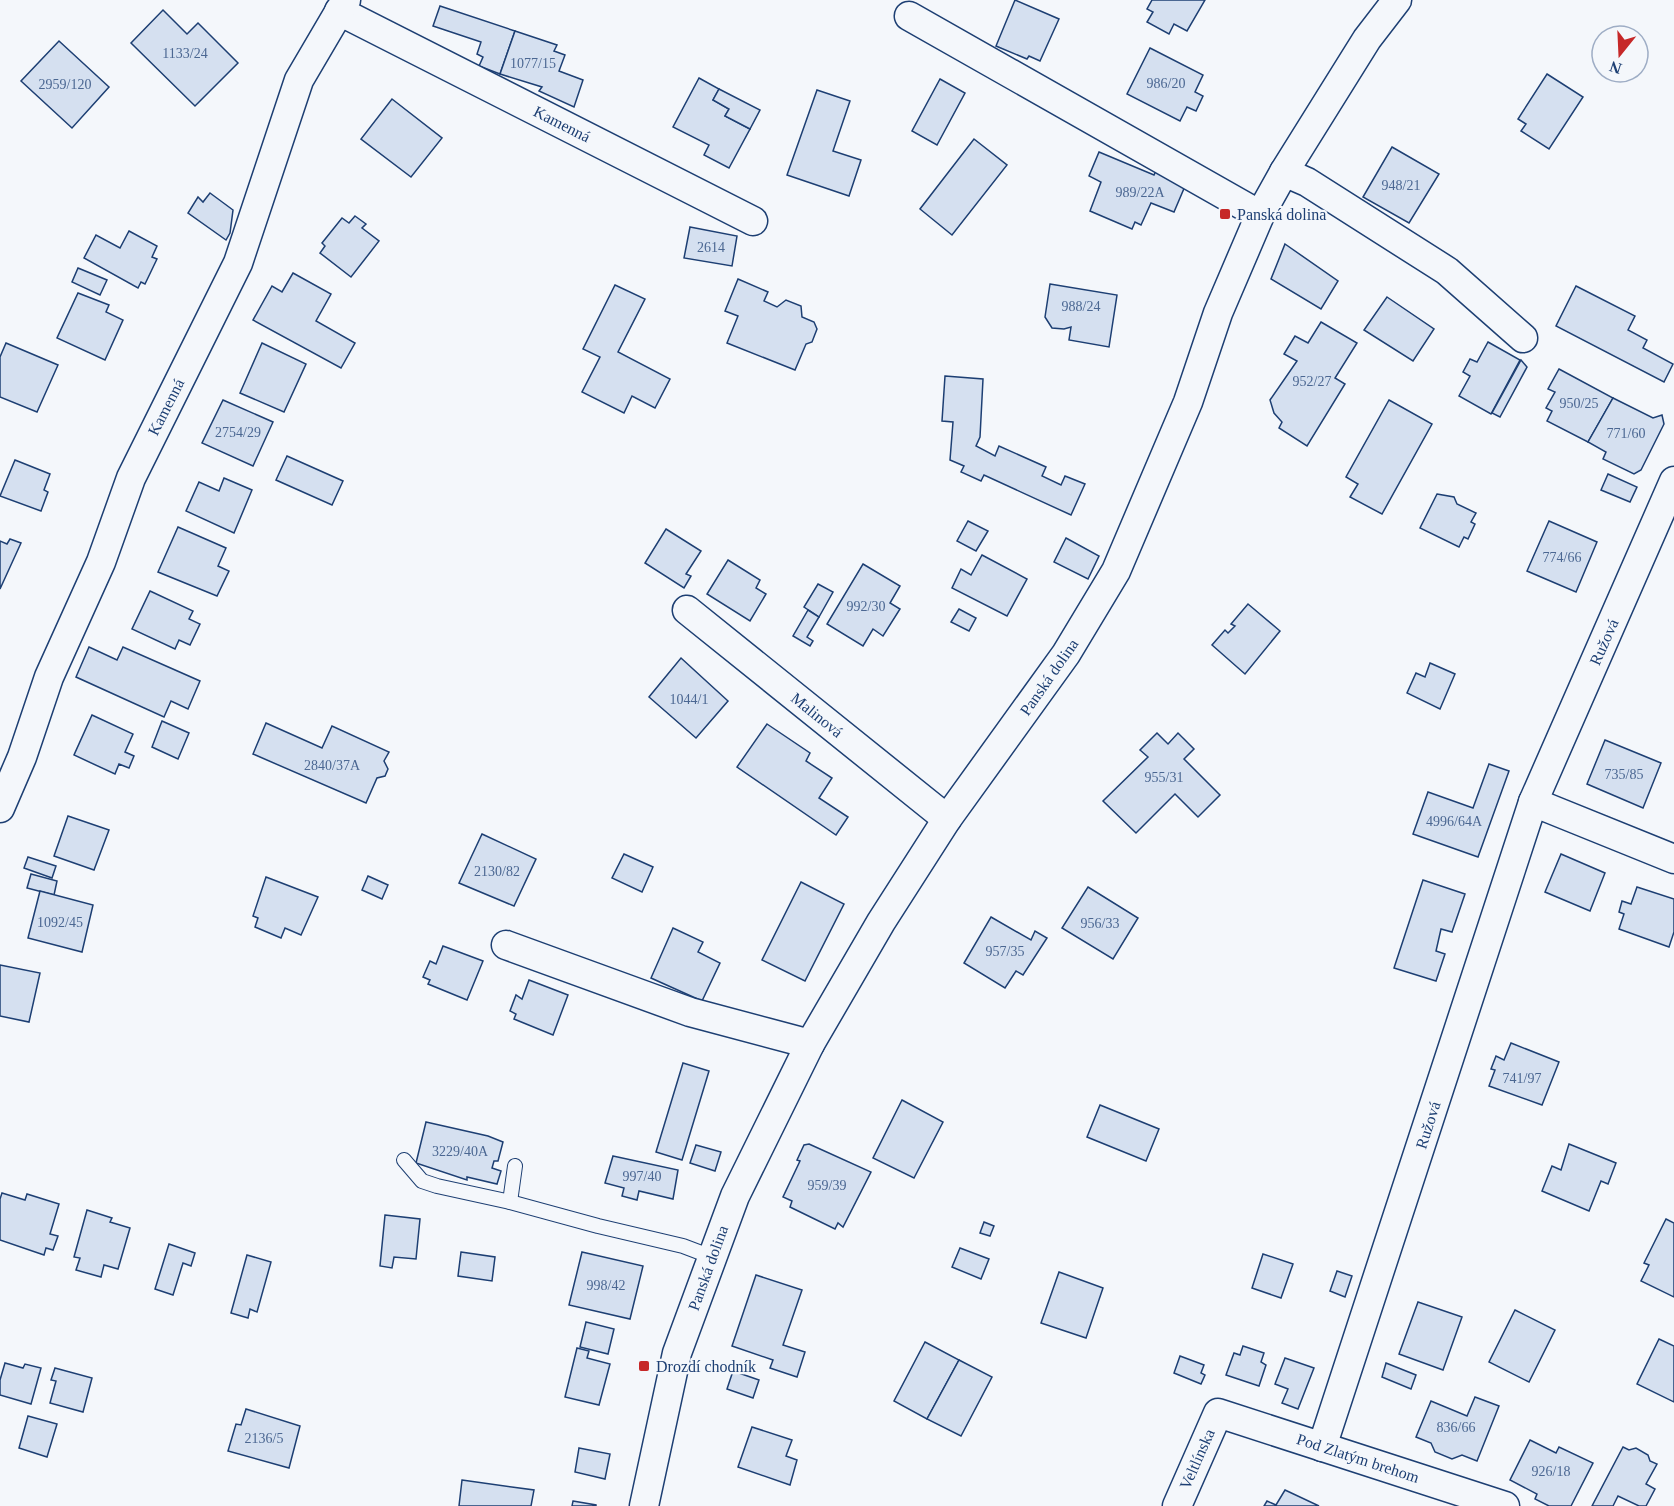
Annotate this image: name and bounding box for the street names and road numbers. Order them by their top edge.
street label: Kamenná [531,103,593,145]
street label: Kamenná [145,376,187,438]
street label: Ružová [1586,616,1622,668]
street label: Panská dolina [1016,636,1082,718]
street label: Malinová [788,689,846,741]
street label: Ružová [1412,1099,1444,1151]
street label: Panská dolina [685,1223,731,1313]
street label: Veltlínska [1176,1426,1218,1492]
street label: Pod Zlatým brehom [1294,1430,1422,1487]

